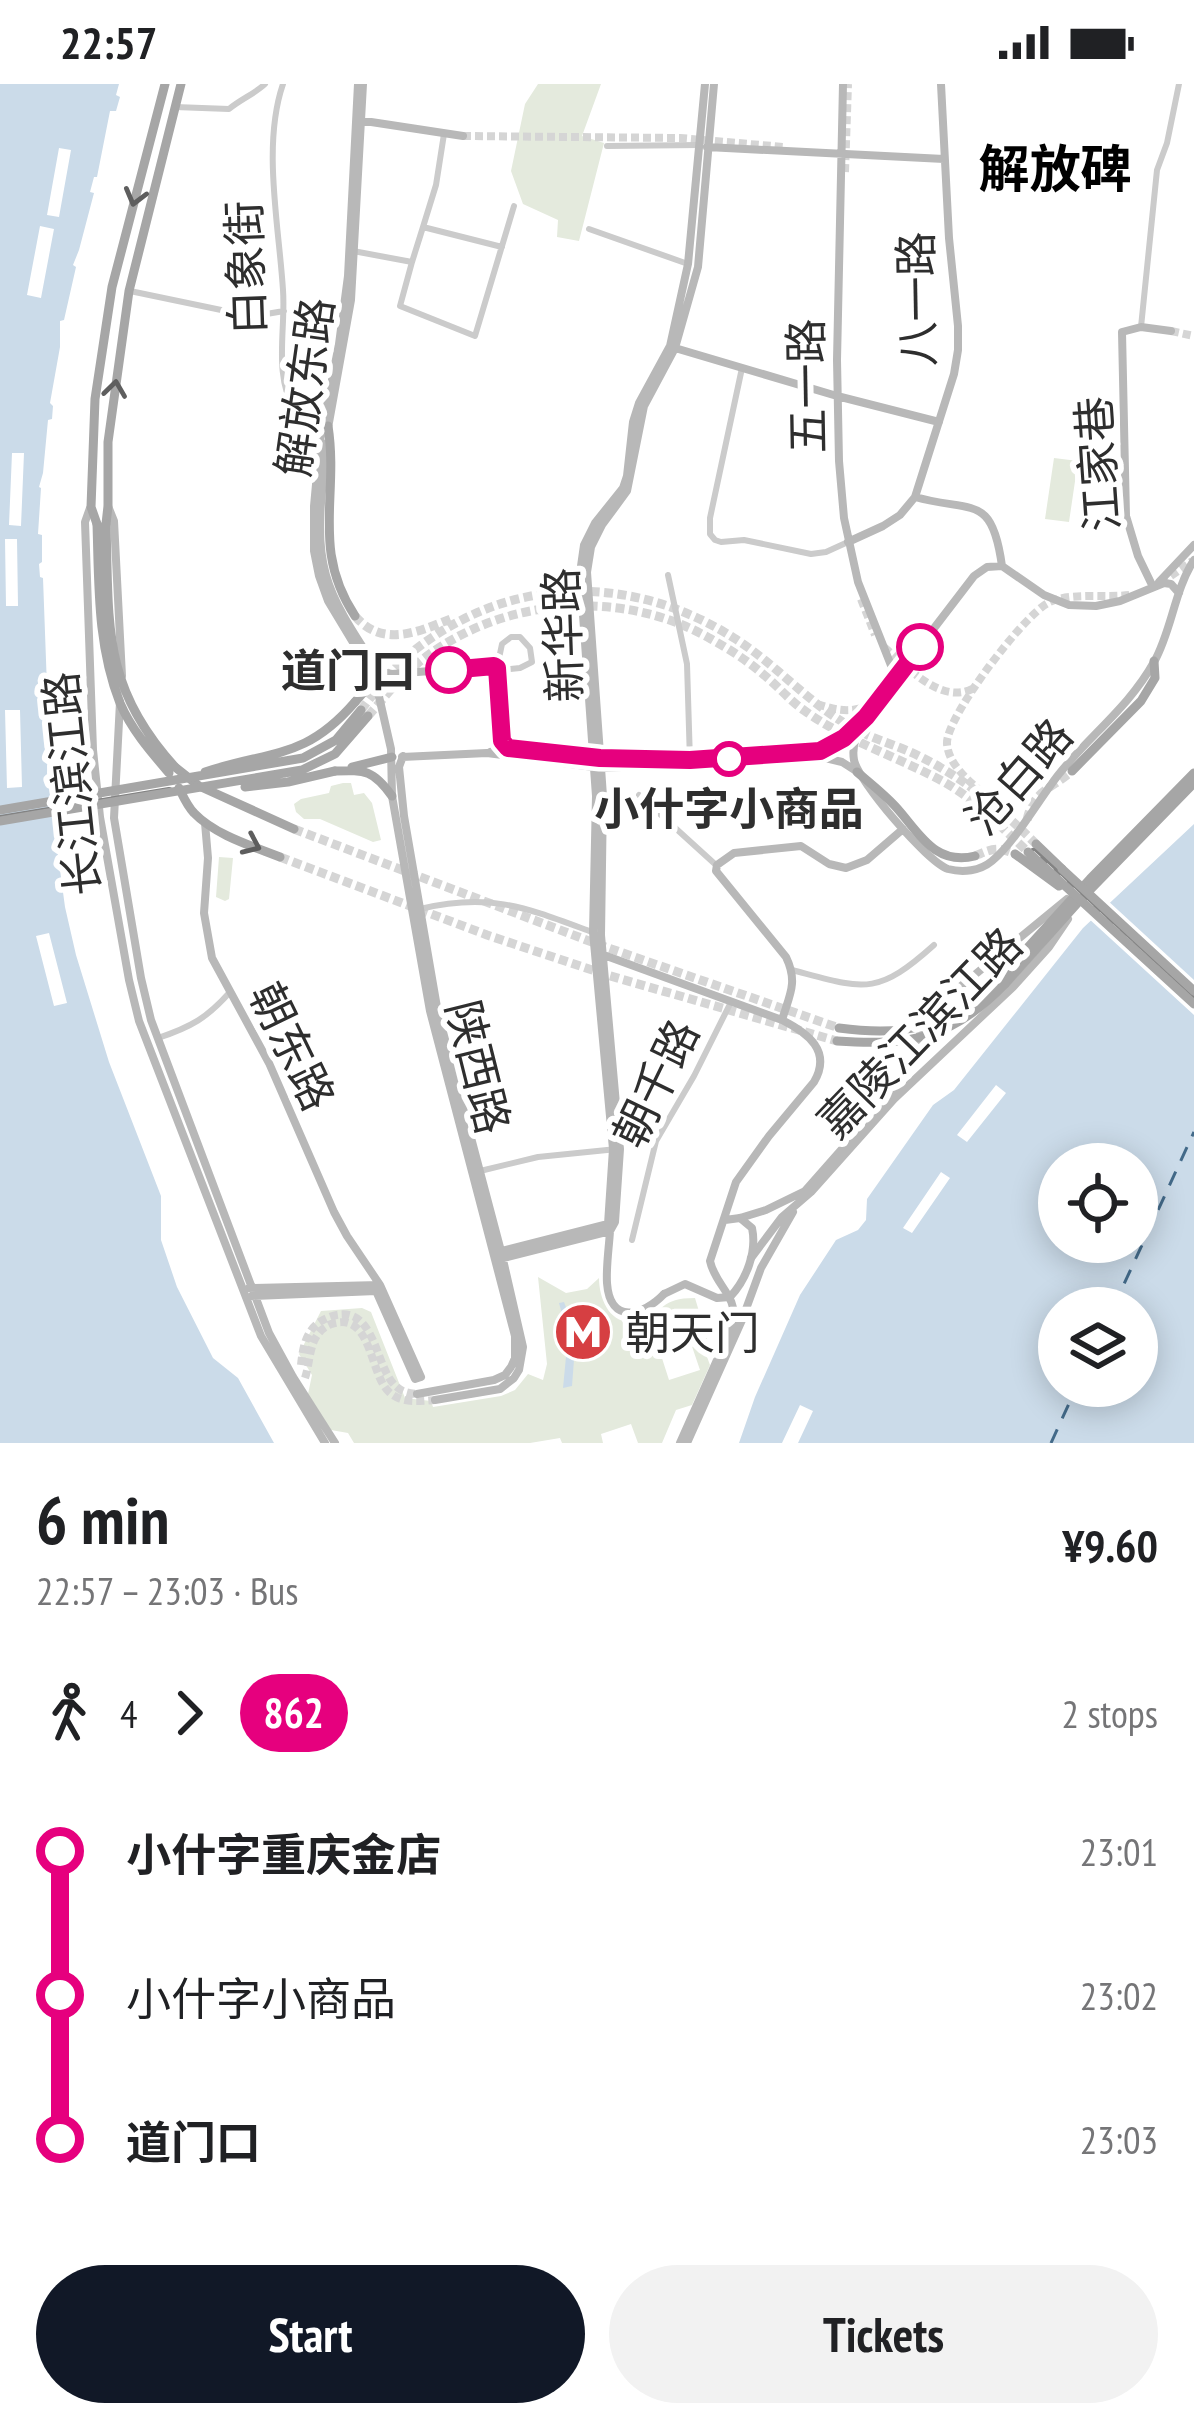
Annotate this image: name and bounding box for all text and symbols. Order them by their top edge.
text: 22:57 [60,13,157,71]
district label: 解放碑 [978,135,1132,201]
one-way arrow [125,186,150,207]
street label: 白象街 [214,200,276,336]
street label: 八一路 [886,231,946,367]
street label: 解放东路 [263,294,345,480]
street label: 五一路 [776,318,836,454]
one-way arrow [101,379,127,399]
street label: 江家巷 [1063,395,1131,533]
street label: 新华路 [531,567,593,703]
unlabelled marker [898,625,942,669]
place label: 道门口 [281,641,416,699]
marker: 道门口 [427,648,471,692]
street label: 长江滨江路 [30,669,112,899]
street label: 沧白路 [952,706,1084,846]
marker: 小什字小商品 [713,743,745,775]
place label: 小什字小商品 [594,779,864,837]
one-way arrow [240,831,262,855]
street label: 嘉陵江滨江路 [804,915,1034,1149]
street label: 朝东路 [237,973,349,1119]
street label: 陕西路 [435,994,523,1140]
street label: 朝千路 [599,1010,711,1156]
map controls [1038,1143,1158,1407]
button: locate [1038,1143,1158,1263]
button: layers [1038,1287,1158,1407]
metro station icon: 朝天门 [552,1301,614,1363]
place label: 朝天门 [625,1303,760,1361]
text: 6 min [36,1477,169,1562]
text: ¥9.60 [1062,1516,1158,1574]
text: 22:57 – 23:03 · Bus [36,1565,298,1616]
icon: walk [36,1680,102,1746]
icon: forward [156,1680,222,1746]
text: 862 [264,1685,324,1740]
text: 4 [120,1688,138,1739]
text: 2 stops [1062,1688,1158,1739]
text: 小什字重庆金店 [126,1825,441,1883]
text: 23:01 [1080,1826,1158,1877]
text: 小什字小商品 [126,1969,396,2027]
text: 23:02 [1080,1970,1158,2021]
text: 道门口 [126,2113,261,2171]
text: 23:03 [1080,2114,1158,2165]
button: Start [36,2265,585,2403]
button: Tickets [609,2265,1158,2403]

